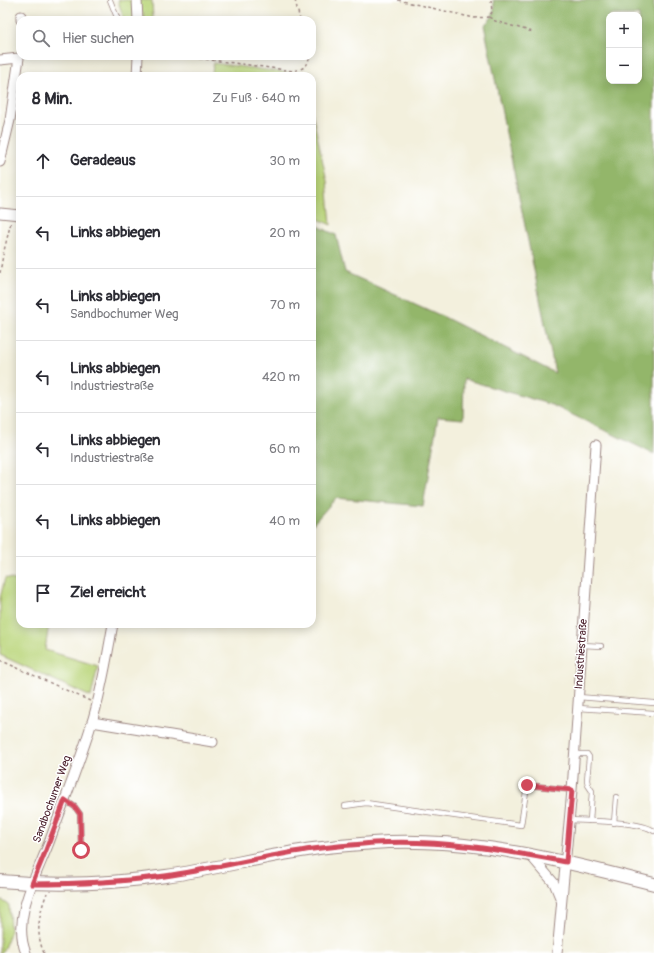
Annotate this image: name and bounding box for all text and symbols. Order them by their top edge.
map controls [606,12,642,84]
button: + [606,12,642,48]
search box [16,16,316,60]
icon: search [30,27,52,49]
text: Hier suchen [62,29,134,48]
button: − [606,48,642,84]
text: 8 Min. [32,88,73,109]
text: Zu Fuß · 640 m [212,90,300,106]
icon: ahead [32,150,54,172]
text: Geradeaus [70,151,136,170]
text: 30 m [270,153,300,169]
icon: left [32,222,54,244]
text: Links abbiegen [70,223,161,242]
text: 20 m [269,225,300,241]
text: Links abbiegen [70,287,161,306]
icon: left [32,294,54,316]
text: 70 m [270,297,300,313]
text: Sandbochumer Weg [70,306,179,322]
text: Links abbiegen [70,359,161,378]
icon: left [32,366,54,388]
text: 420 m [262,369,300,385]
text: Industriestraße [70,378,154,394]
text: Links abbiegen [70,431,161,450]
icon: left [32,438,54,460]
text: 60 m [269,441,300,457]
text: Industriestraße [70,450,154,466]
icon: left [32,510,54,532]
text: Links abbiegen [70,511,161,530]
text: 40 m [269,513,300,529]
icon: arrive [32,582,54,604]
text: Ziel erreicht [70,583,146,602]
street label: Industriestraße [572,618,590,690]
street label: Sandbochumer Weg [30,753,74,844]
route end [518,776,536,794]
route start [72,841,90,859]

